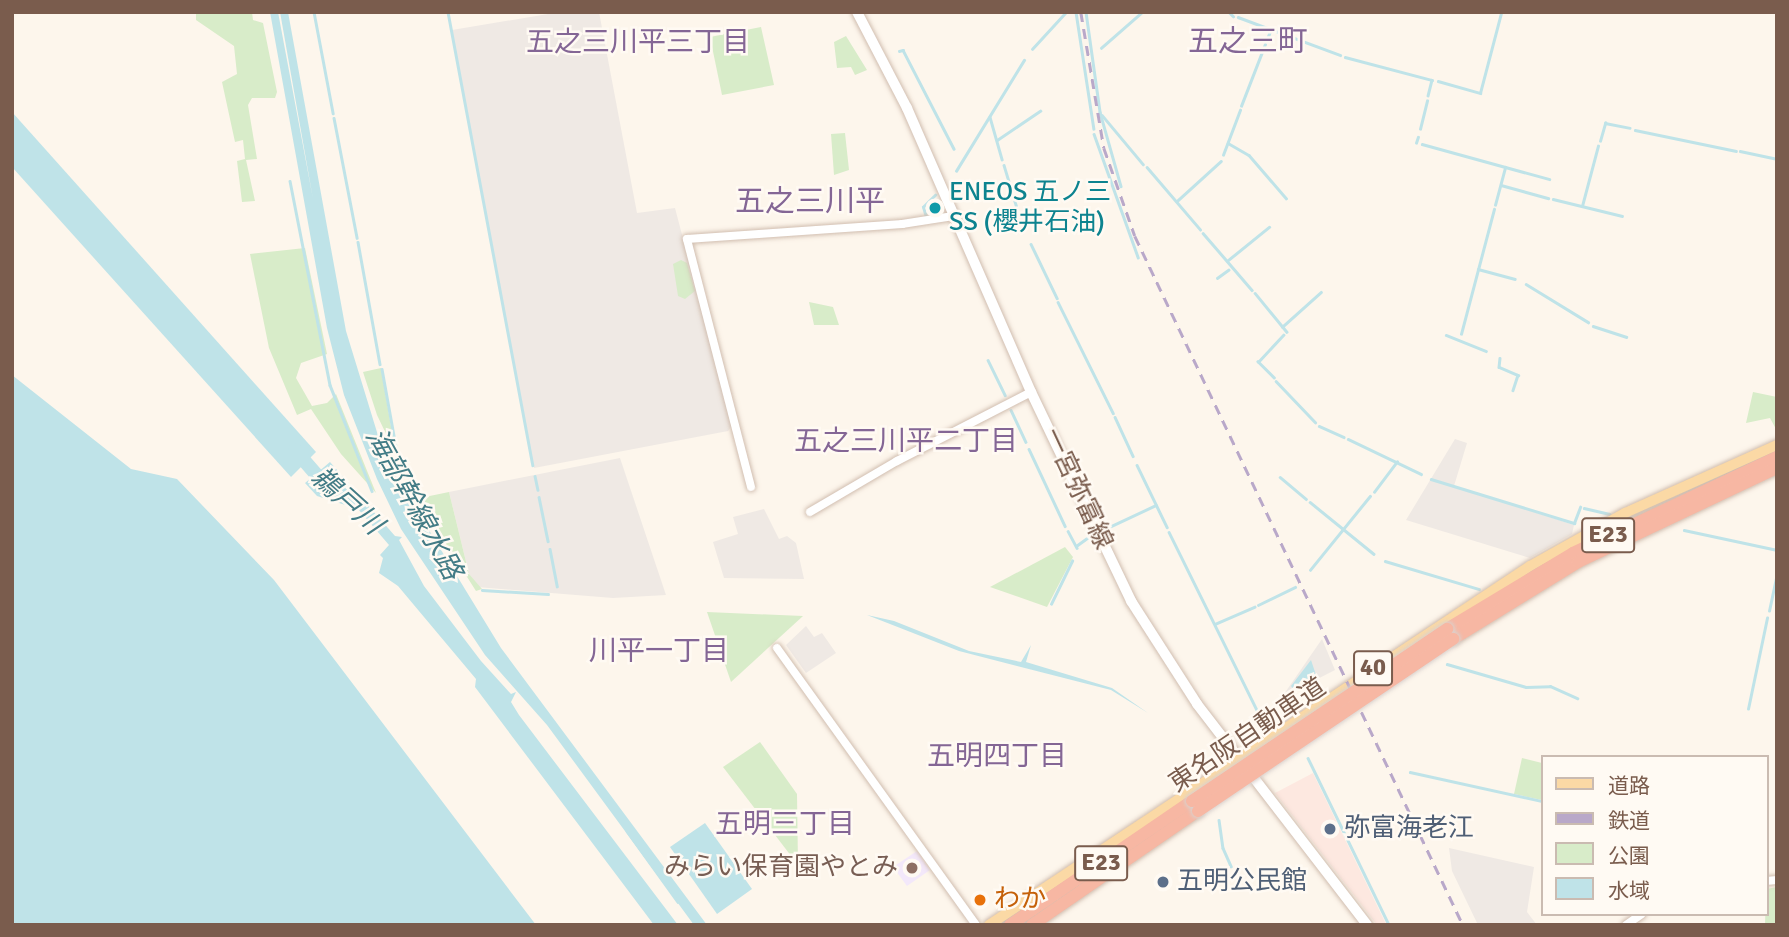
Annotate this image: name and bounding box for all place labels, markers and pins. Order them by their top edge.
place label: ENEOS 五ノ三 SS (櫻井石油) [949,177,1111,238]
marker: ENEOS 五ノ三 SS (櫻井石油) [927,200,943,216]
place label: 弥富海老江 [1344,813,1474,845]
marker: 弥富海老江 [1322,821,1338,837]
place label: みらい保育園やとみ [664,852,898,884]
marker: みらい保育園やとみ [904,860,920,876]
place label: 五明公民館 [1177,866,1307,898]
marker: 五明公民館 [1155,874,1171,890]
place label: わか [994,884,1046,916]
marker: わか [972,892,988,908]

